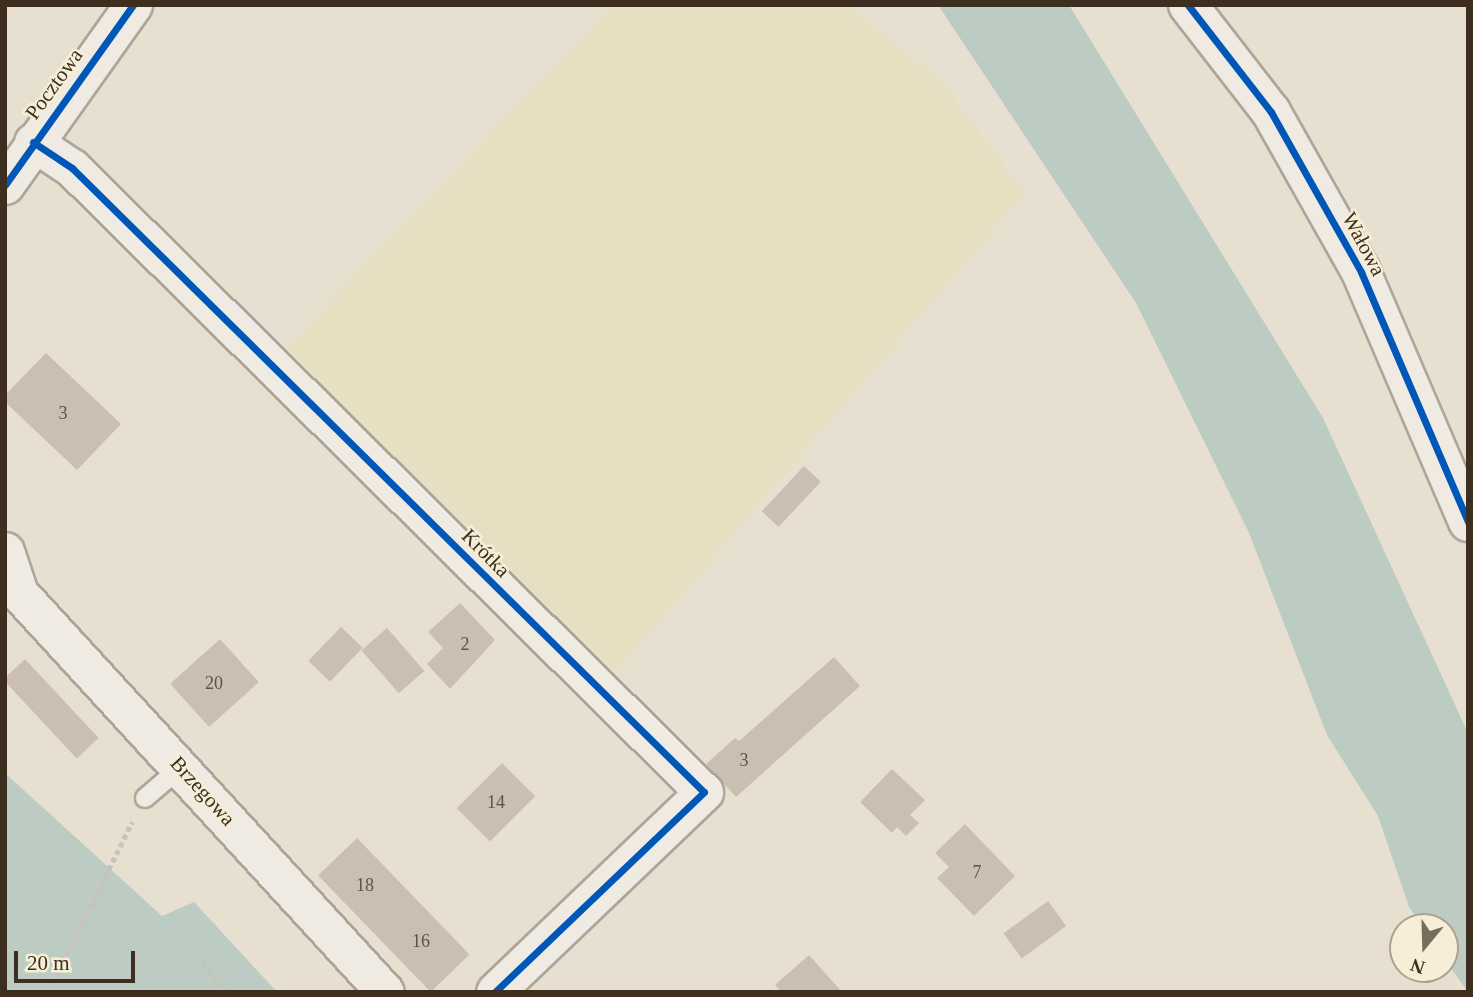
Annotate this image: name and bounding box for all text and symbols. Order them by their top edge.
street label: Pocztowa [20,44,88,124]
street label: Wałowa [1337,208,1391,280]
house number: 3 [58,402,68,424]
street label: Krótka [456,523,516,583]
house number: 2 [461,633,470,655]
house number: 20 [205,672,223,694]
house number: 3 [740,749,748,771]
street label: Brzegowa [165,751,241,831]
house number: 14 [487,791,505,813]
house number: 7 [973,861,982,883]
house number: 18 [356,874,374,896]
north arrow [1389,913,1459,983]
house number: 16 [412,930,430,952]
scale bar [18,937,138,981]
text: 20 m [27,951,70,975]
text: N [1408,954,1428,979]

